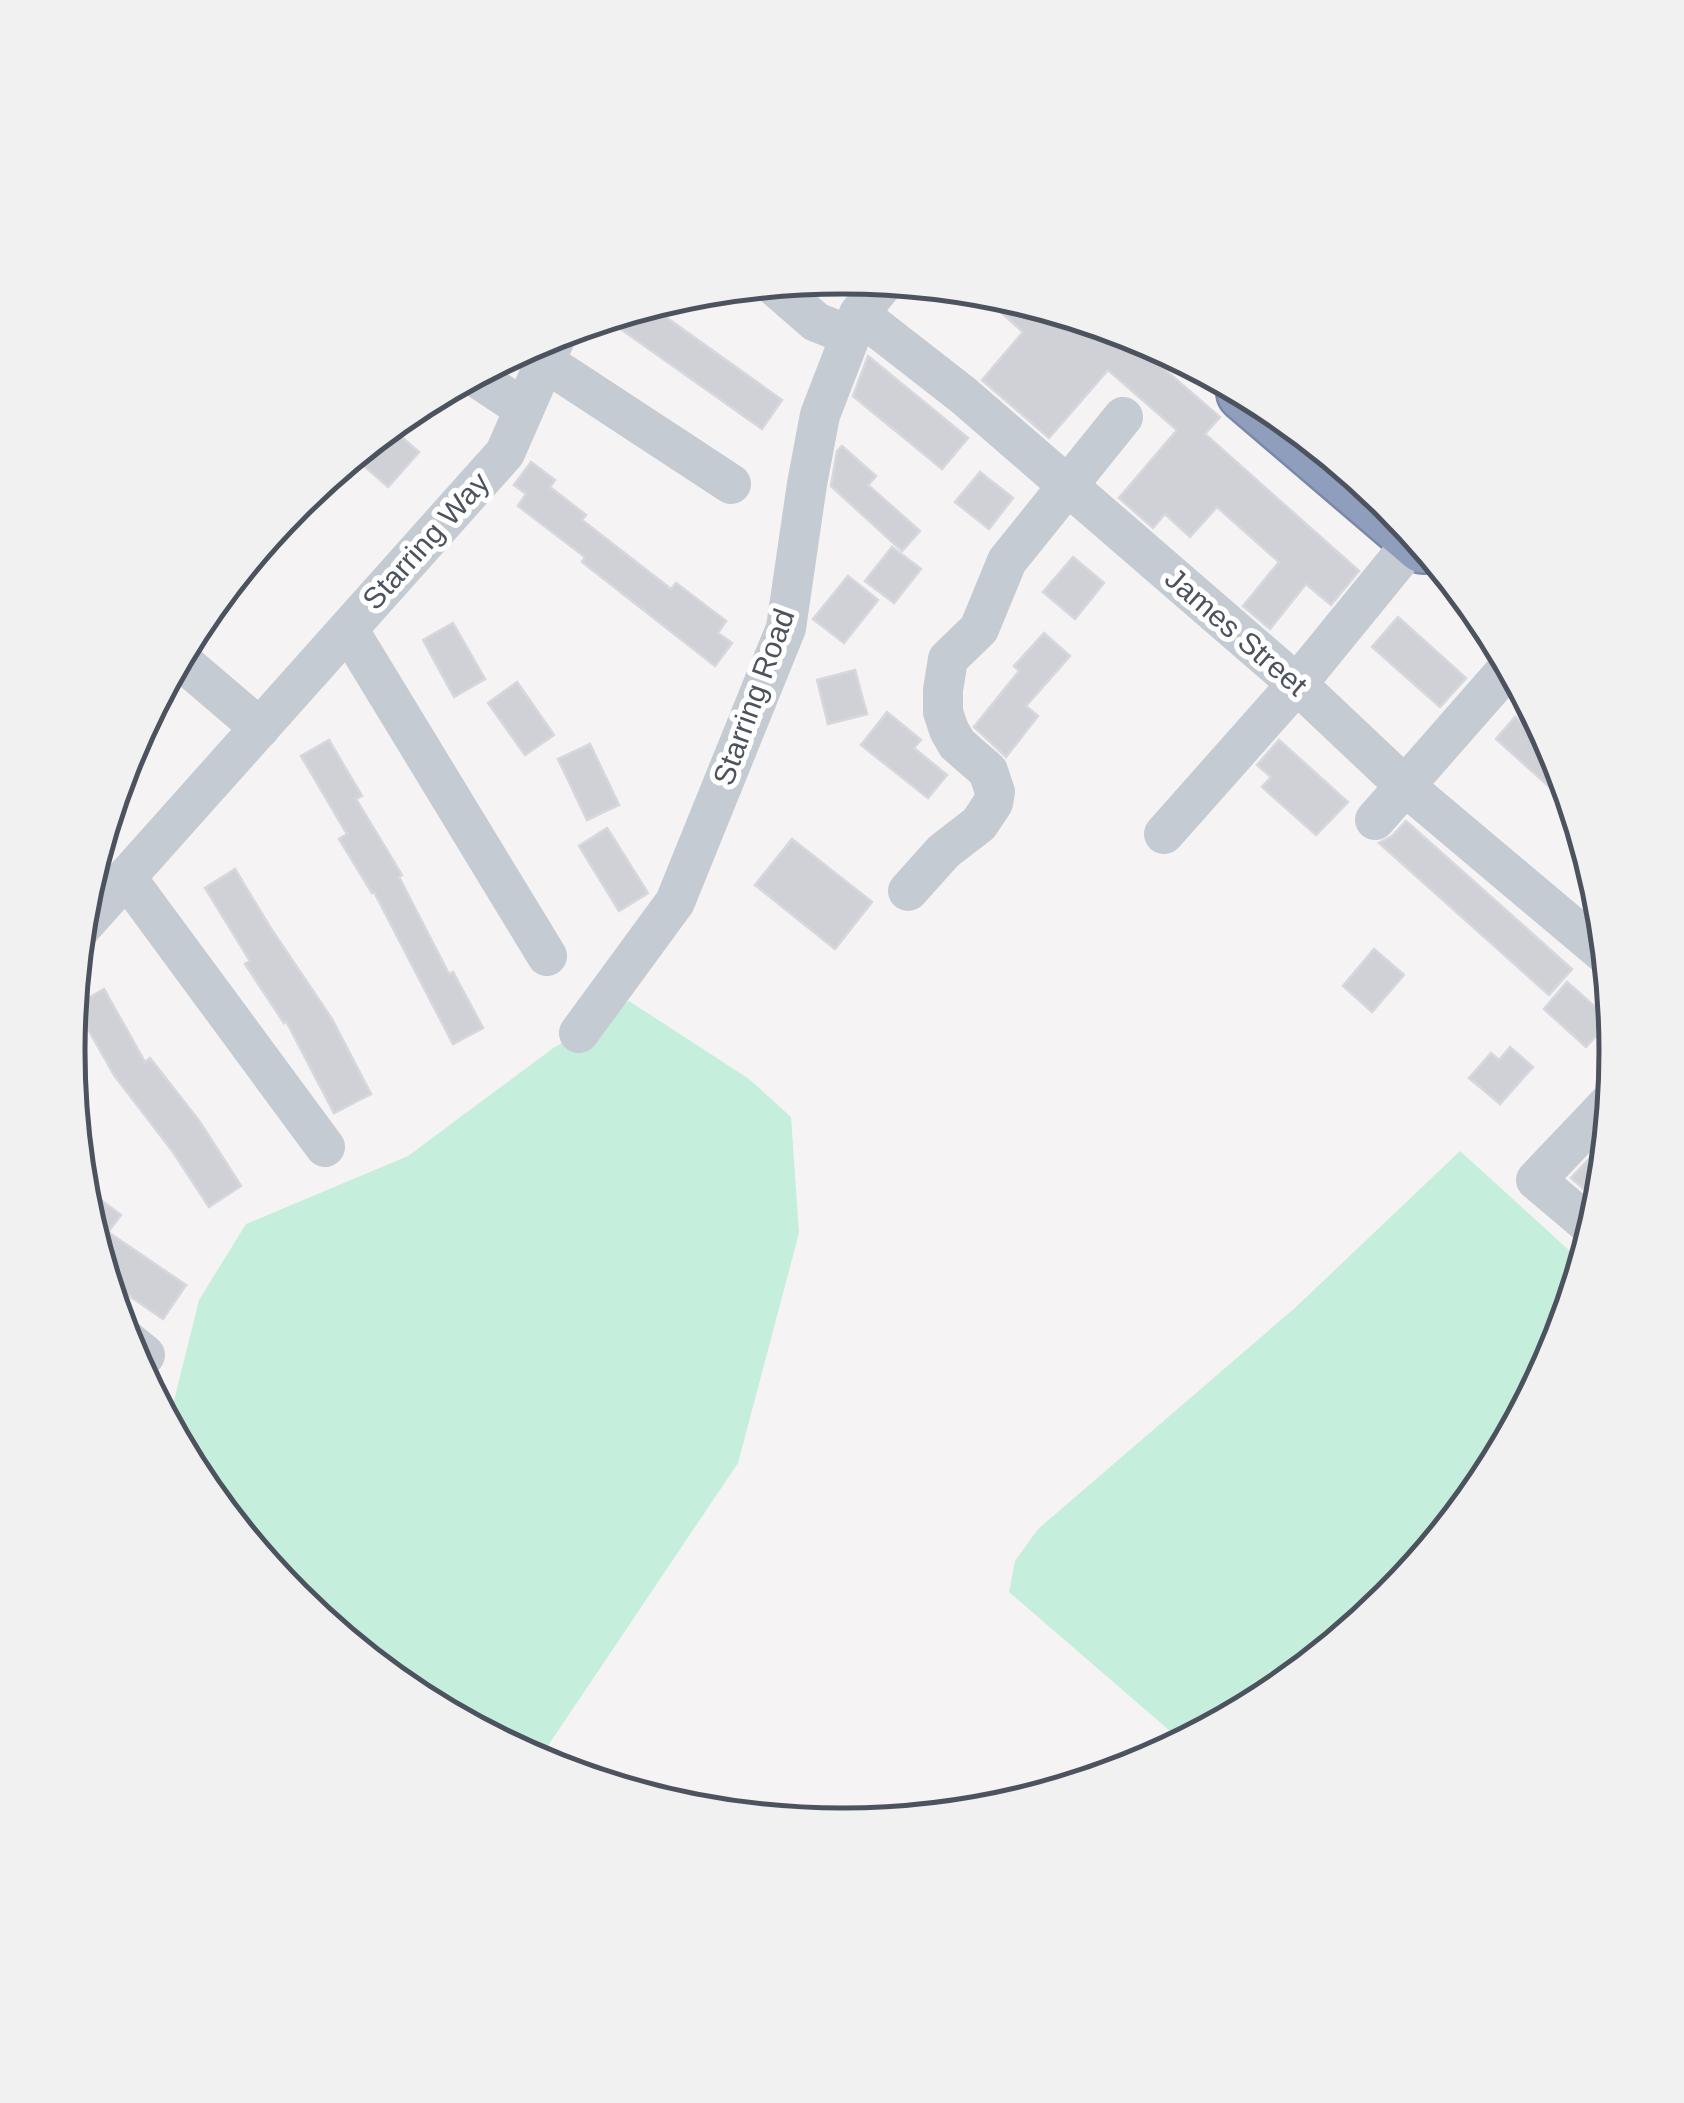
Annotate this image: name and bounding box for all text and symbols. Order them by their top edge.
street label: Starring Way [356,466,496,616]
street label: James Street [1159,561,1314,702]
street label: Starring Road [706,604,801,789]

